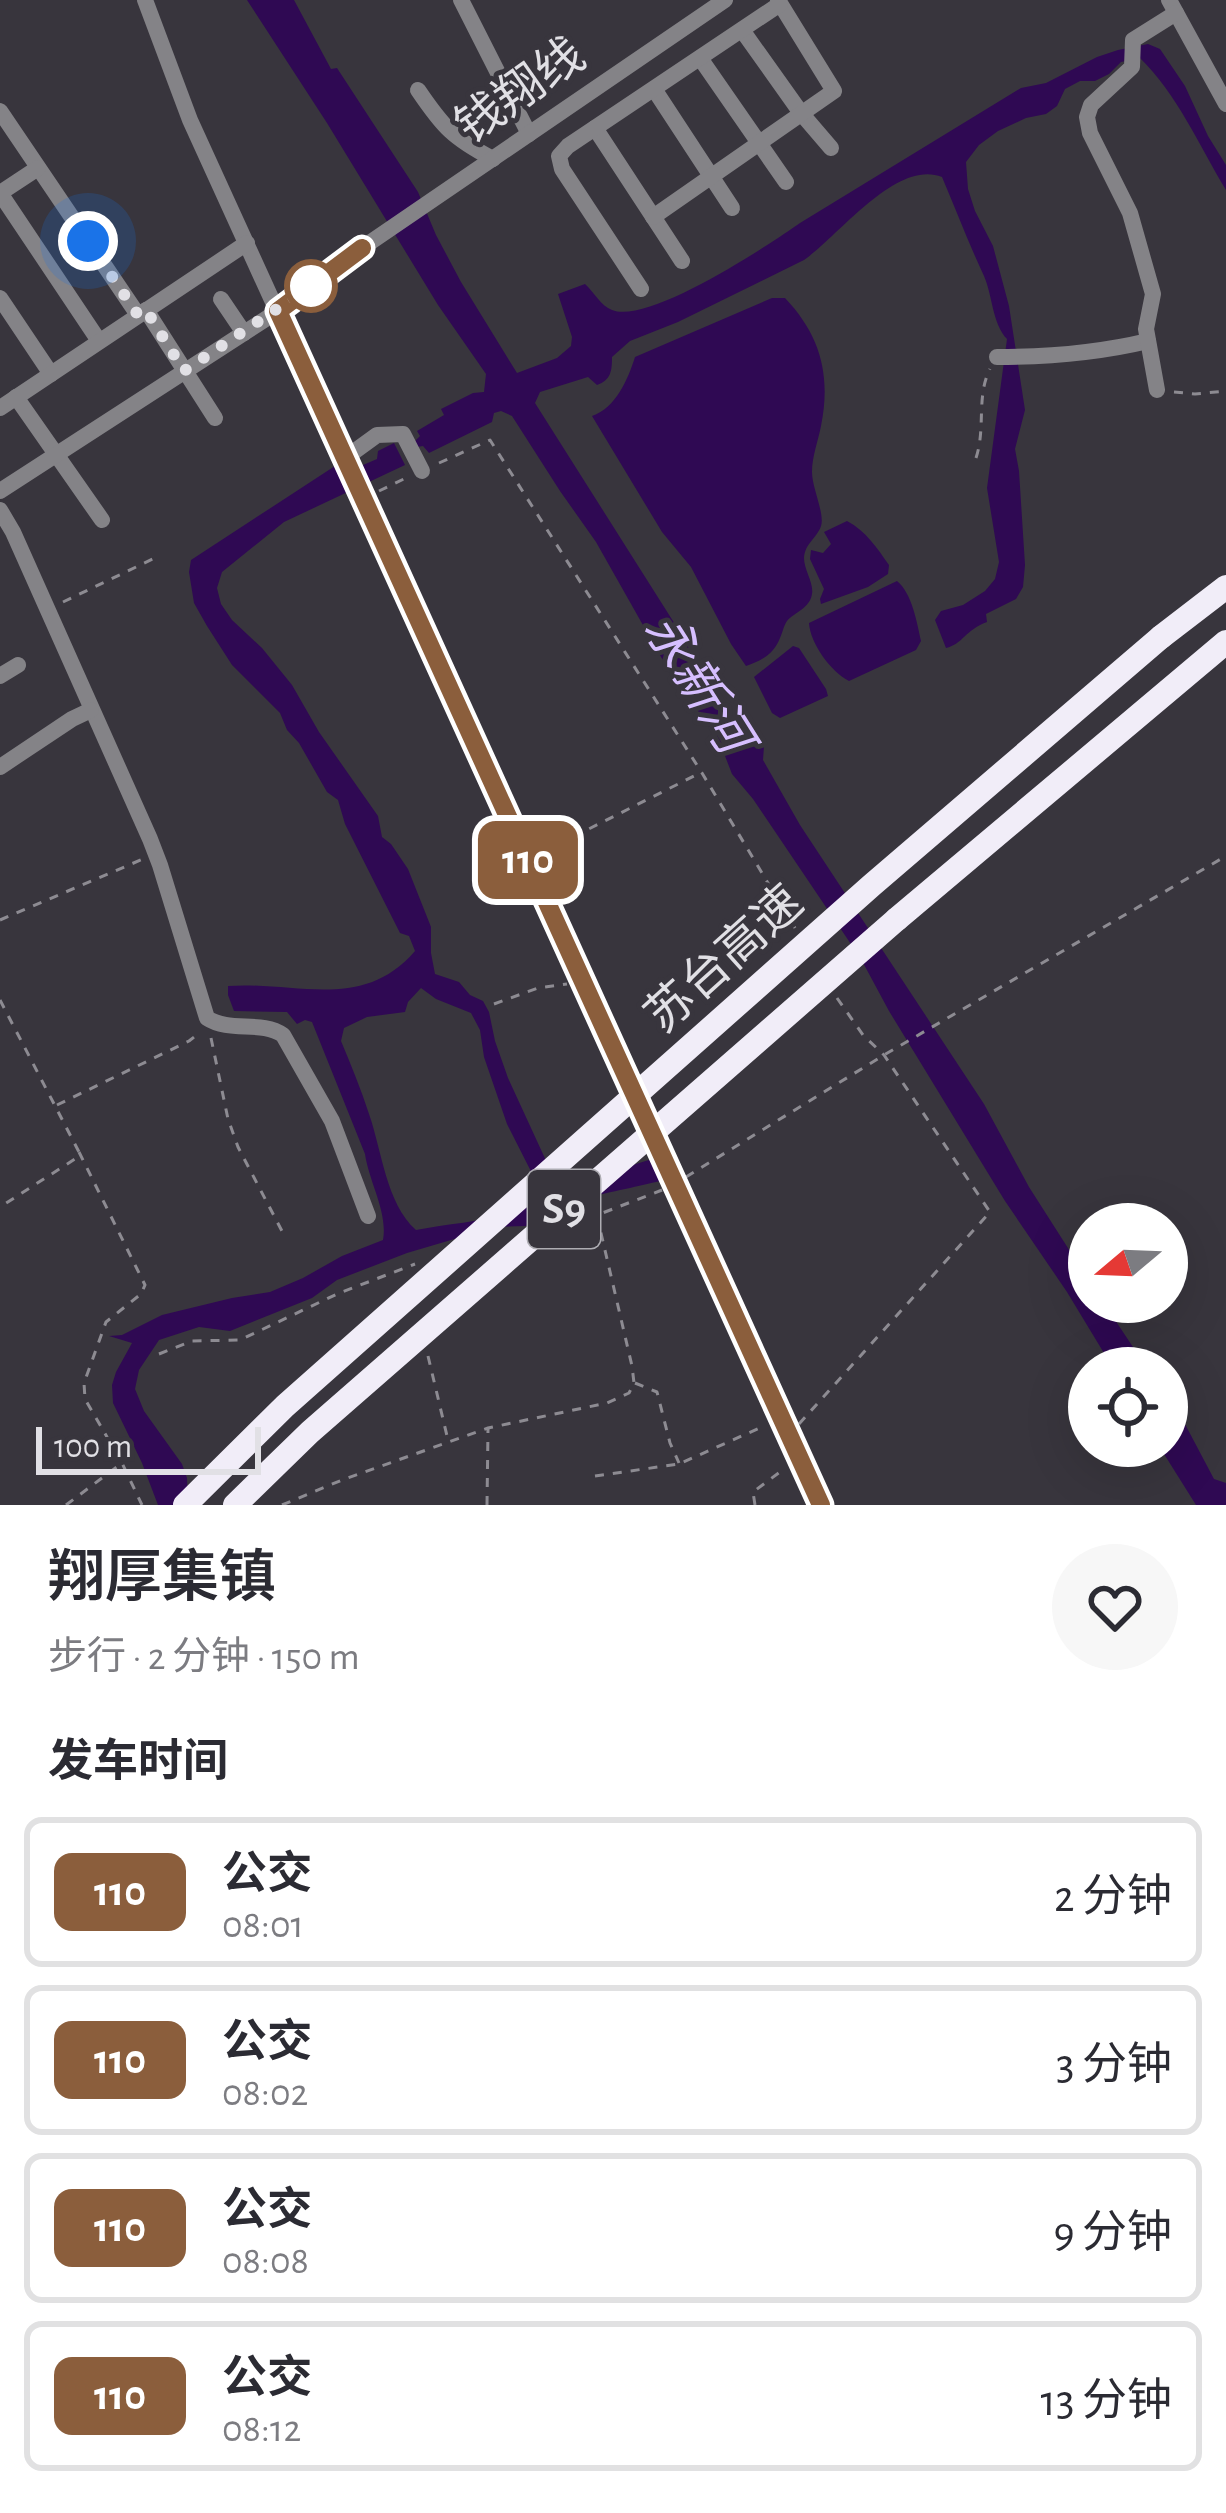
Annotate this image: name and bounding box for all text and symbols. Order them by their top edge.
street label: 钱翔线 [447,29,594,153]
your location [58,211,118,271]
unlabelled marker [286,261,336,311]
water label: 永新河 [635,604,766,770]
line badge: 110 [459,821,597,899]
text: 110 [502,839,554,881]
street label: 苏台高速 [636,876,812,1042]
road number: S9 [528,1170,600,1248]
north arrow [1068,1203,1188,1323]
map controls [1068,1203,1188,1467]
button: locate [1068,1347,1188,1467]
scale bar [36,1421,261,1474]
text: 100 m [54,1431,132,1464]
button: heart [1052,1544,1178,1670]
text: 翔厚集镇 [48,1550,276,1607]
text: 步行 · 2 分钟 · 150 m [48,1638,360,1677]
text: 发车时间 [48,1740,228,1785]
text: 公交 [222,1852,312,1897]
text: 110 [94,1871,146,1913]
text: 2 分钟 [1054,1875,1172,1920]
text: 08:01 [222,1906,304,1945]
text: 公交 [222,2020,312,2065]
text: 110 [94,2039,146,2081]
text: 3 分钟 [1056,2043,1172,2088]
text: 08:02 [222,2074,308,2113]
text: 公交 [222,2188,312,2233]
text: 110 [94,2207,146,2249]
text: 9 分钟 [1053,2211,1172,2256]
text: 08:08 [222,2242,309,2281]
text: 公交 [222,2356,312,2401]
text: 110 [94,2375,146,2417]
text: 13 分钟 [1041,2379,1172,2424]
text: 08:12 [222,2410,301,2449]

